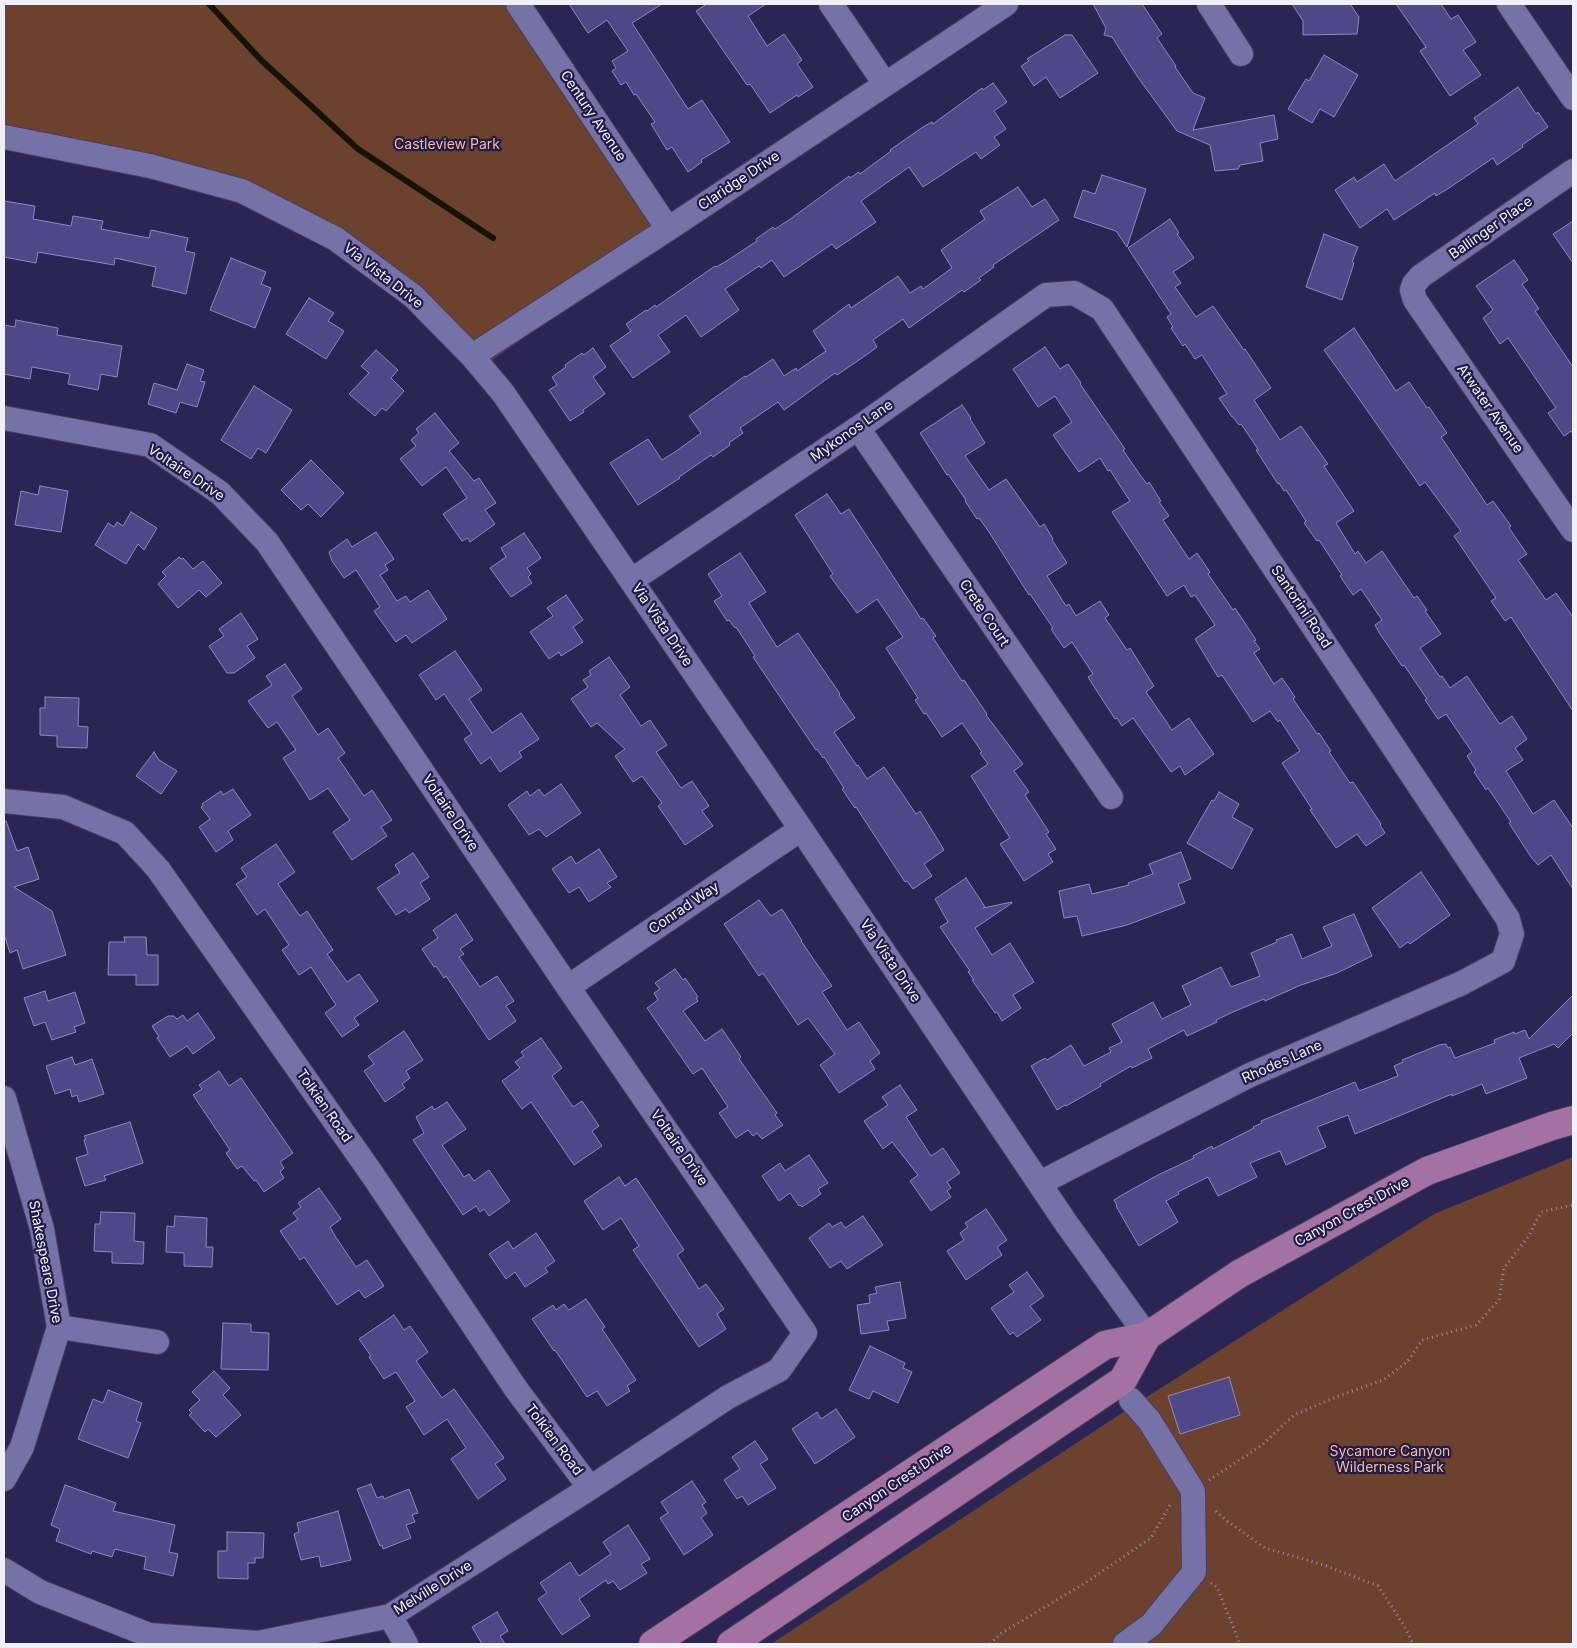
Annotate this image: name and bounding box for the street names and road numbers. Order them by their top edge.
street label: Century Avenue [556,67,630,165]
street label: Claridge Drive [695,148,783,214]
street label: Ballinger Place [1446,193,1536,263]
street label: Via Vista Drive [340,240,426,312]
street label: Atwater Avenue [1453,361,1527,457]
street label: Mykonos Lane [808,396,896,466]
street label: Voltaire Drive [145,441,227,505]
street label: Santorini Road [1267,562,1335,652]
street label: Crete Court [956,576,1012,650]
street label: Via Vista Drive [628,580,696,670]
street label: Voltaire Drive [418,772,482,854]
street label: Conrad Way [646,878,722,938]
street label: Via Vista Drive [856,916,924,1006]
street label: Rhodes Lane [1239,1037,1325,1087]
street label: Tolkien Road [293,1066,355,1146]
street label: Voltaire Drive [647,1107,711,1189]
street label: Canyon Crest Drive [1292,1174,1412,1250]
street label: Shakespeare Drive [25,1199,65,1325]
street label: Tolkien Road [522,1401,586,1479]
street label: Canyon Crest Drive [839,1440,955,1526]
street label: Melville Drive [391,1557,475,1619]

